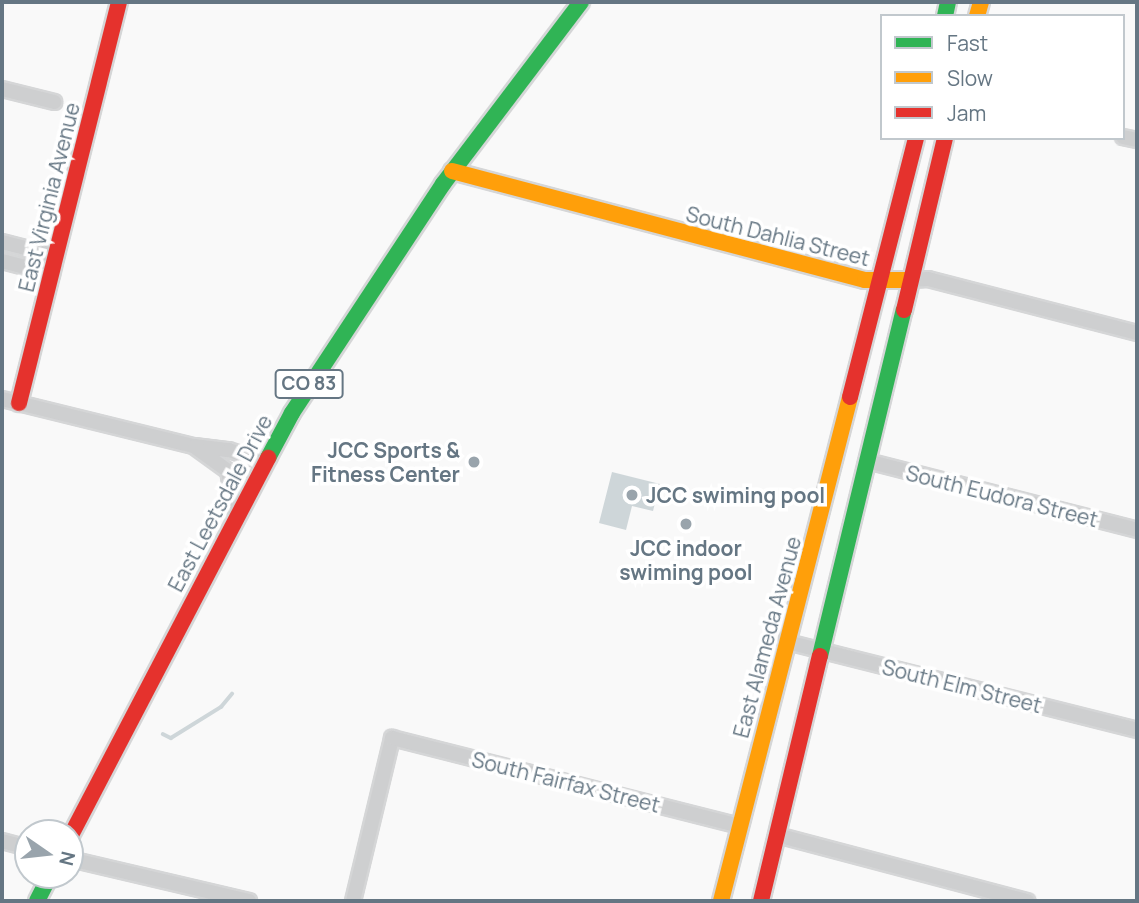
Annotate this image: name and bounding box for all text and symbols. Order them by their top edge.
legend [880,14,1125,140]
text: Fast [947,29,988,57]
text: Slow [947,64,993,92]
text: Jam [947,99,986,127]
street label: East Virginia Avenue [13,100,85,294]
street label: South Dahlia Street [683,201,873,271]
road number: CO 83 [274,368,344,400]
street label: East Leetsdale Drive [163,410,277,596]
place label: JCC Sports & Fitness Center [311,437,460,487]
marker: JCC Sports & Fitness Center [466,454,482,470]
street label: South Eudora Street [903,460,1101,532]
place label: JCC swiming pool [646,482,825,508]
marker: JCC swiming pool [624,487,640,503]
marker: JCC indoor swiming pool [678,516,694,532]
street label: East Alameda Avenue [728,534,806,740]
place label: JCC indoor swiming pool [619,535,753,585]
street label: South Elm Street [880,654,1044,718]
street label: South Fairfax Street [469,746,663,818]
north arrow [14,819,84,889]
text: N [53,849,82,868]

